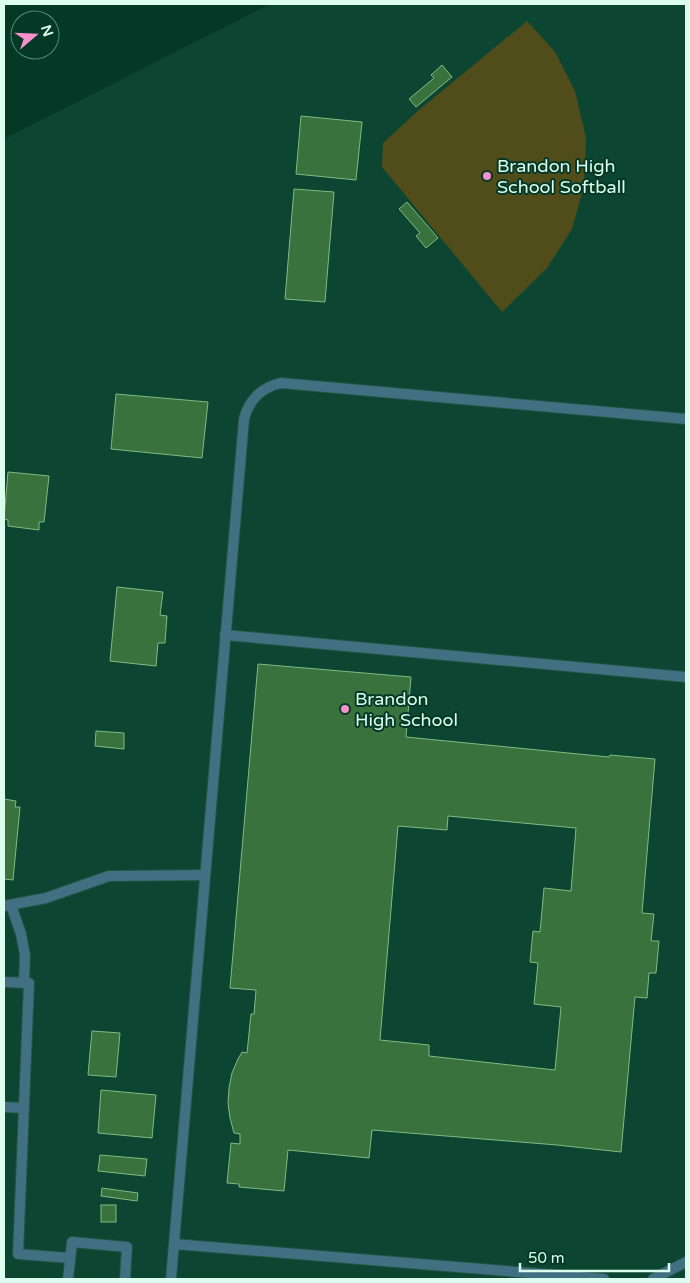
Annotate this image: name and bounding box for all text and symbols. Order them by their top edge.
north arrow [10,10,60,60]
text: N [37,23,57,39]
place label: Brandon High School Softball [497,155,626,198]
marker: Brandon High School Softball [481,170,493,182]
place label: Brandon High School [355,688,458,731]
marker: Brandon High School [339,703,351,715]
scale bar [520,1240,669,1272]
text: 50 m [528,1249,565,1267]

